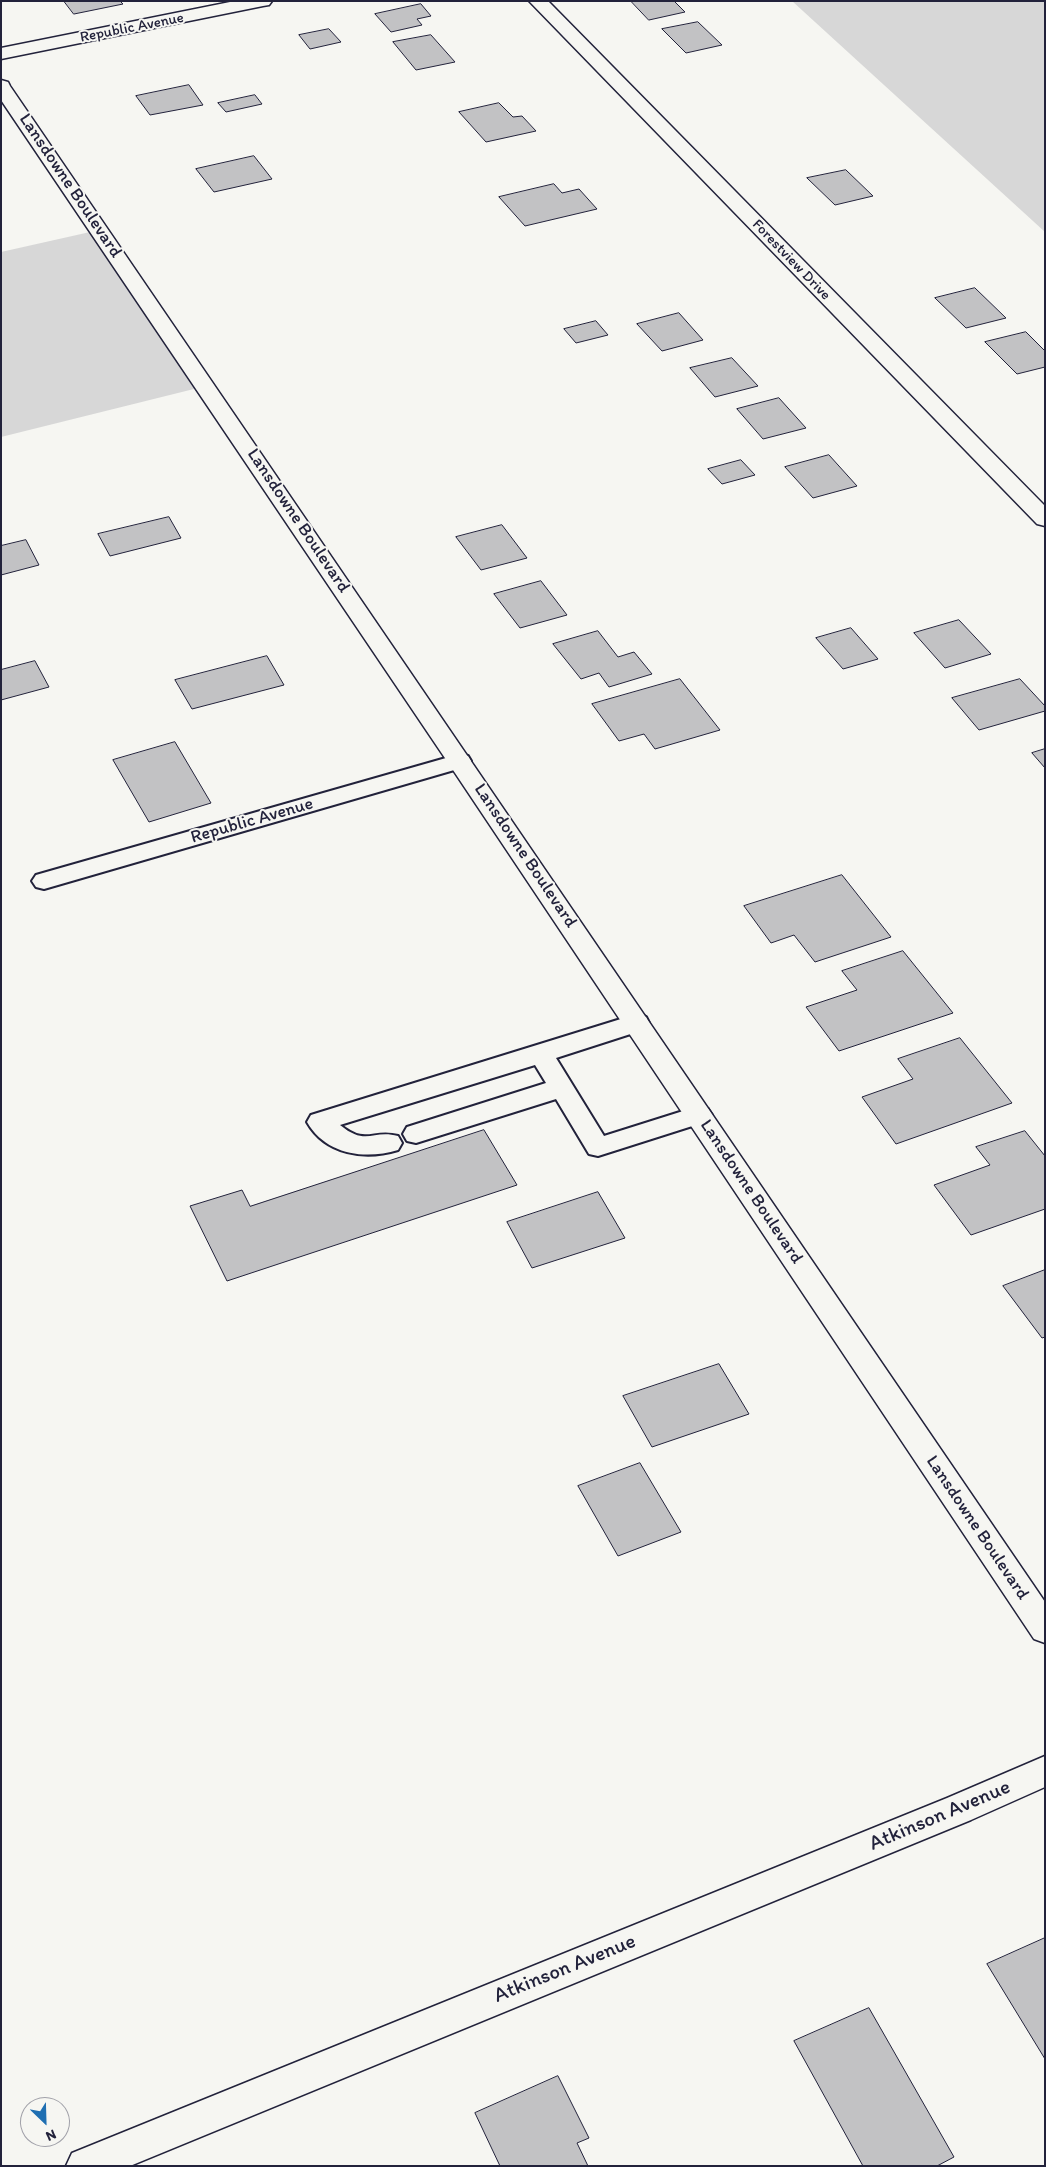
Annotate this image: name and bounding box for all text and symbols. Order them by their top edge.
street label: Republic Avenue [79,9,185,47]
street label: Lansdowne Boulevard [14,110,126,262]
street label: Forestview Drive [748,216,834,304]
street label: Lansdowne Boulevard [242,445,354,597]
street label: Lansdowne Boulevard [469,780,581,932]
street label: Republic Avenue [188,793,316,849]
street label: Lansdowne Boulevard [695,1116,807,1268]
street label: Lansdowne Boulevard [921,1452,1033,1604]
street label: Atkinson Avenue [866,1775,1014,1857]
street label: Atkinson Avenue [490,1929,640,2009]
north arrow [20,2097,70,2147]
text: N [43,2126,59,2145]

